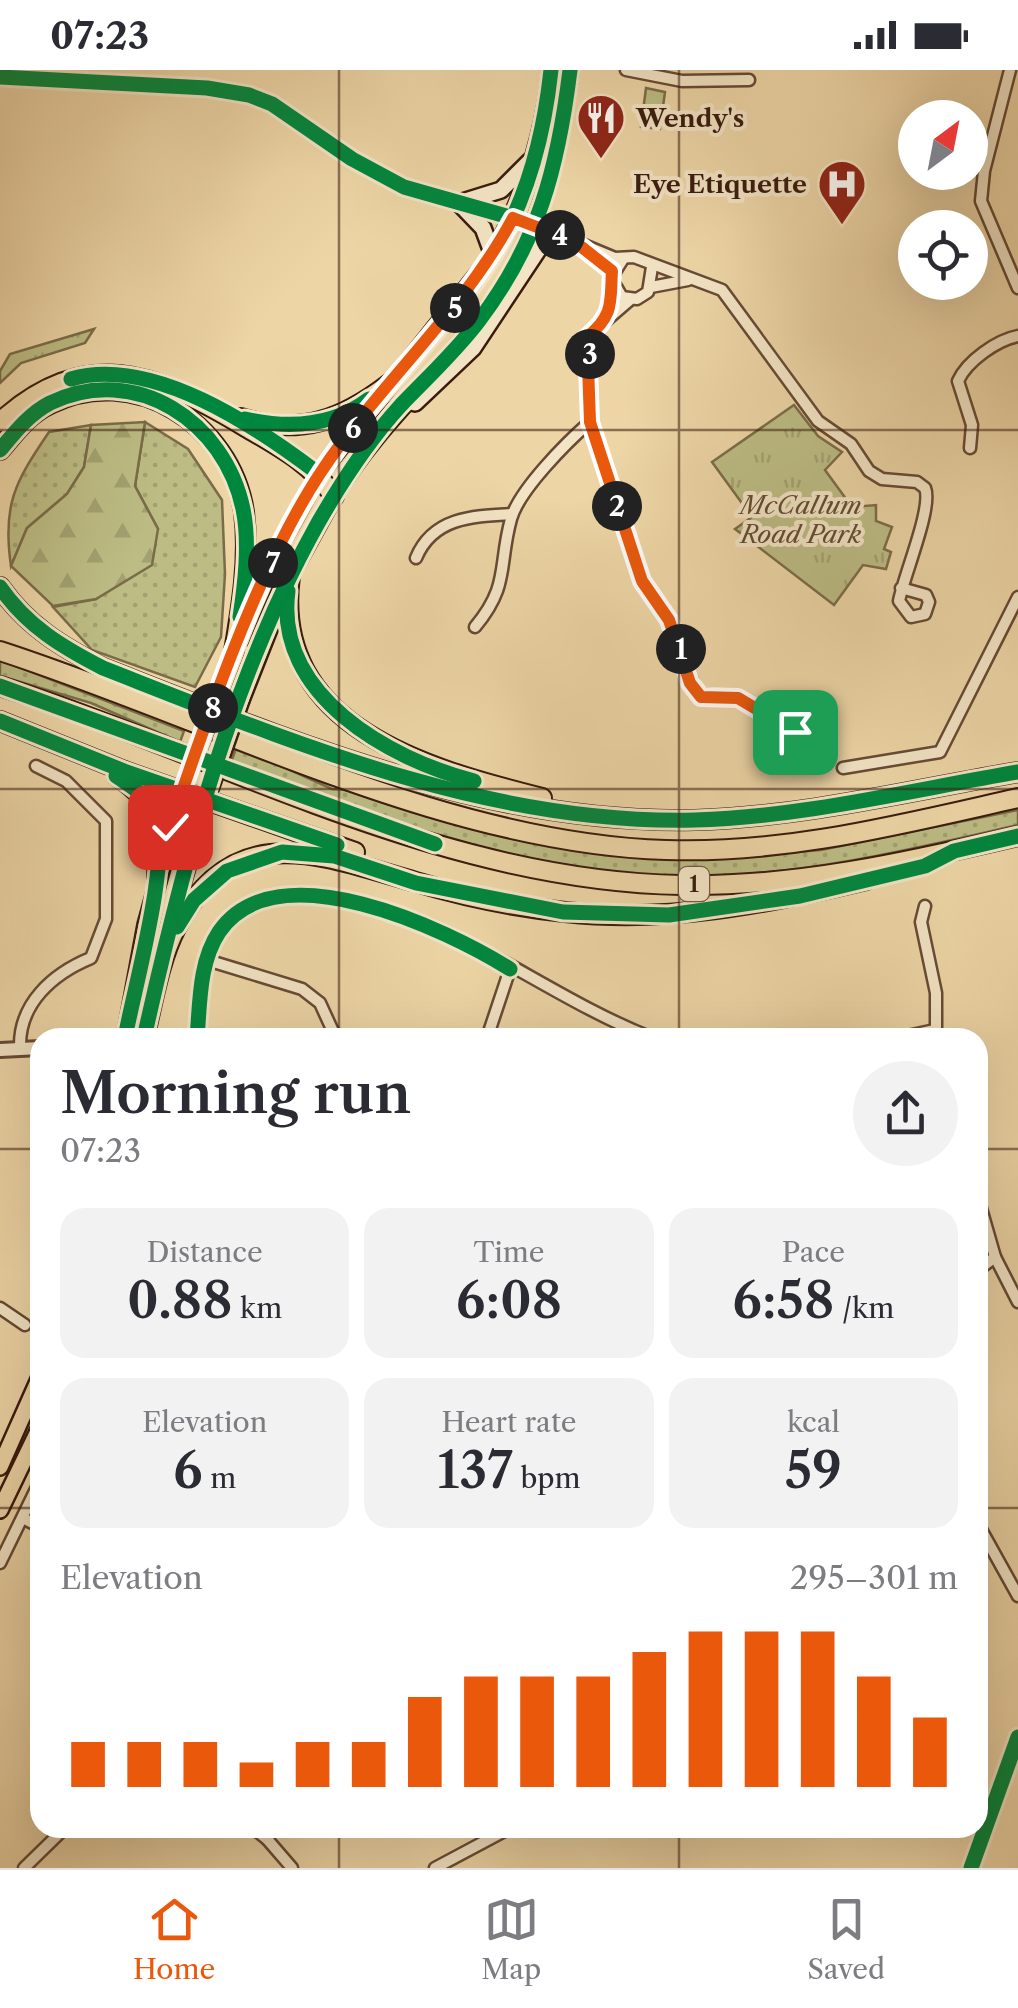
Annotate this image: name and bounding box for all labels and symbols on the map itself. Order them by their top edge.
restaurant icon: Wendy's [575,92,627,160]
north arrow [898,100,988,190]
place label: Wendy's [635,103,744,134]
hospital icon: Eye Etiquette [816,158,868,226]
place label: Eye Etiquette [633,169,807,200]
pin: 4 [535,210,585,260]
pin: 5 [430,283,480,333]
pin: 3 [565,329,615,379]
pin: 6 [328,403,378,453]
pin: 2 [592,481,642,531]
park label: McCallum Road Park [737,490,862,550]
pin: 7 [248,538,298,588]
pin: 1 [656,624,706,674]
pin: 8 [188,683,238,733]
pin [753,690,838,775]
pin [128,785,213,870]
road number: 1 [679,867,709,901]

